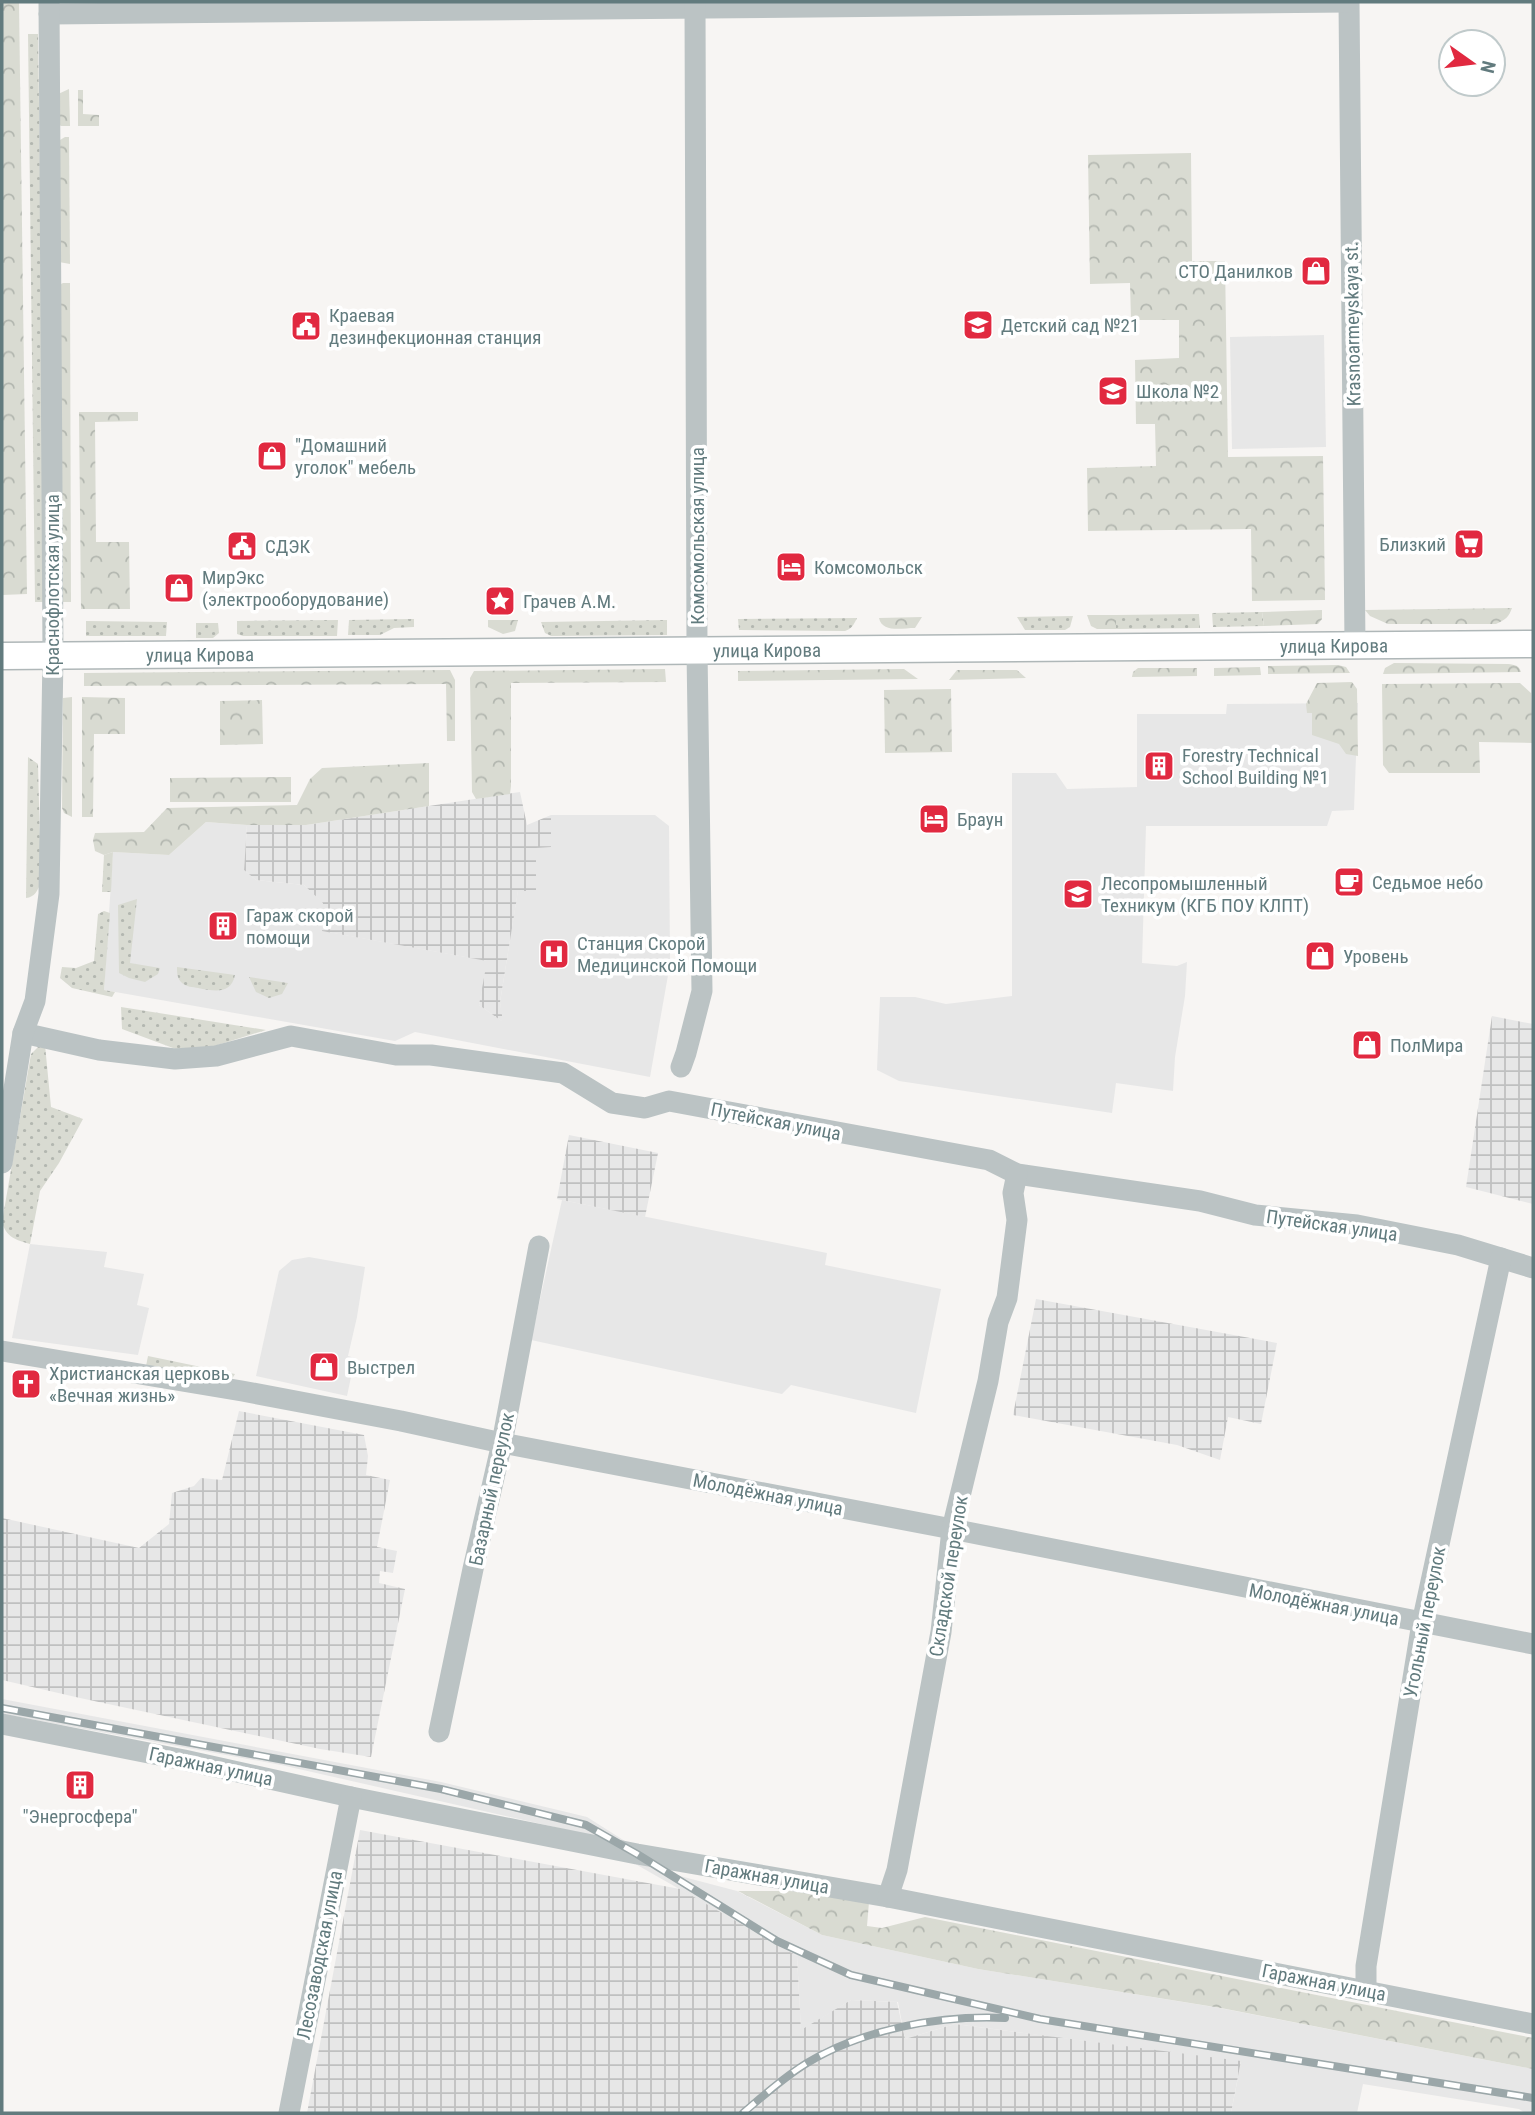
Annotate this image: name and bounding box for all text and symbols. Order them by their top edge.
north arrow [1437,28,1507,98]
text: N [1475,59,1501,75]
street label: Krasnoarmeyskaya st. [1340,241,1365,407]
shop icon: СТО Данилков [1299,254,1333,288]
place label: СТО Данилков [1178,260,1293,283]
place label: Краевая дезинфекционная станция [329,304,541,349]
school or university icon: Детский сад №21 [961,308,995,342]
public building icon: Краевая дезинфекционная станция [289,309,323,343]
place label: Детский сад №21 [1001,314,1139,337]
school or university icon: Школа №2 [1096,374,1130,408]
place label: Школа №2 [1136,380,1219,403]
place label: "Домашний уголок" мебель [295,434,416,479]
shop icon: "Домашний уголок" мебель [255,439,289,473]
street label: Комсомольская улица [686,447,709,625]
street label: Краснофлотская улица [41,494,64,676]
supermarket icon: Близкий [1452,527,1486,561]
public building icon: СДЭК [225,529,259,563]
place label: Близкий [1379,533,1446,556]
place label: СДЭК [265,535,311,558]
hotel icon: Комсомольск [774,550,808,584]
place label: Комсомольск [814,556,923,579]
place label: МирЭкс (электрооборудование) [202,566,389,611]
shop icon: МирЭкс (электрооборудование) [162,571,196,605]
place icon: Грачев А.М. [483,584,517,618]
place label: Грачев А.М. [523,590,616,613]
street label: улица Кирова [1280,634,1388,658]
street label: улица Кирова [713,639,821,662]
street label: улица Кирова [146,643,254,667]
place label: Forestry Technical School Building №1 [1182,744,1329,789]
building icon: Forestry Technical School Building №1 [1142,749,1176,783]
hotel icon: Браун [917,802,951,836]
place label: Браун [957,808,1003,831]
cafe icon: Седьмое небо [1332,865,1366,899]
place label: Седьмое небо [1372,871,1483,894]
place label: Лесопромышленный Техникум (КГБ ПОУ КЛПТ) [1101,872,1309,917]
school or university icon: Лесопромышленный Техникум (КГБ ПОУ КЛПТ) [1061,877,1095,911]
place label: Гараж скорой помощи [246,904,354,949]
building icon: Гараж скорой помощи [206,909,240,943]
place label: Станция Скорой Медицинской Помощи [577,932,757,977]
hospital icon: Станция Скорой Медицинской Помощи [537,937,571,971]
shop icon: Уровень [1303,939,1337,973]
place label: Уровень [1343,945,1409,968]
shop icon: ПолМира [1350,1028,1384,1062]
place label: ПолМира [1390,1034,1463,1057]
street label: Путейская улица [709,1098,843,1145]
street label: Путейская улица [1265,1205,1399,1246]
shop icon: Выстрел [307,1350,341,1384]
place label: Выстрел [347,1356,415,1379]
place label: Христианская церковь «Вечная жизнь» [49,1362,230,1407]
church icon: Христианская церковь «Вечная жизнь» [9,1367,43,1401]
street label: Базарный переулок [464,1411,519,1568]
street label: Молодёжная улица [691,1469,845,1520]
street label: Складской переулок [924,1494,973,1658]
street label: Угольный переулок [1399,1544,1450,1700]
street label: Молодёжная улица [1247,1579,1401,1630]
street label: Гаражная улица [147,1742,275,1791]
building icon: "Энергосфера" [63,1768,97,1802]
place label: "Энергосфера" [22,1805,138,1828]
street label: Гаражная улица [703,1854,831,1899]
street label: Лесозаводская улица [292,1869,347,2042]
street label: Гаражная улица [1260,1959,1388,2006]

